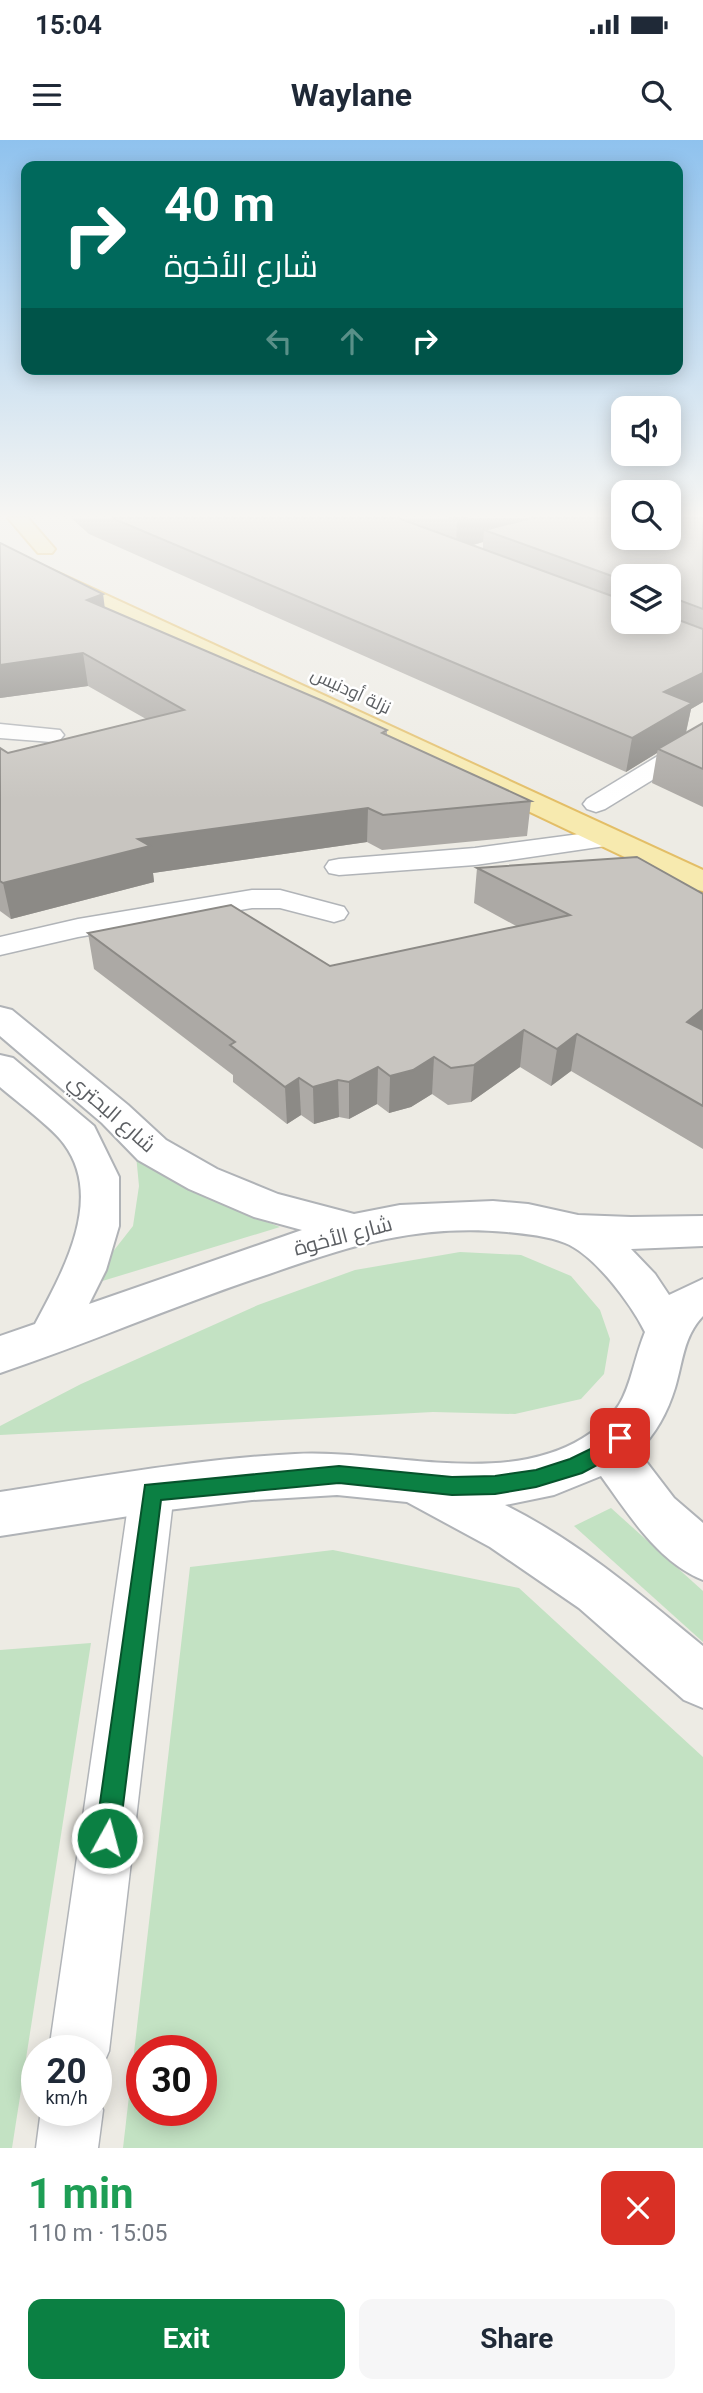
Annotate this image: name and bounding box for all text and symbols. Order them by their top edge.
text: 15:04 [35,10,102,40]
icon: menu [28,76,66,114]
text: Waylane [291,76,412,114]
icon: search [637,76,675,114]
text: 40 m [164,176,275,233]
icon: right [49,189,140,280]
text: شارع الأخوة [164,247,318,285]
icon: left [260,322,298,360]
icon: ahead [333,322,371,360]
icon: right [406,322,444,360]
map controls [611,396,681,634]
button: sound [611,396,681,466]
button: search [611,480,681,550]
button: layers [611,564,681,634]
street label: نزلة أودنيس [307,663,395,719]
street label: شارع البحتري [61,1069,160,1160]
street label: شارع الأخوة [291,1211,395,1263]
pin [590,1408,650,1468]
icon: arrive [601,1419,639,1457]
position arrow [70,1801,144,1875]
speed limit sign: 30 [126,2035,217,2126]
text: 20 [46,2051,87,2092]
text: km/h [45,2087,88,2108]
text: 1 min [28,2169,134,2218]
button: close [601,2171,675,2245]
text: 110 m · 15:05 [28,2220,167,2247]
button: Exit [28,2299,345,2379]
button: Share [359,2299,675,2379]

